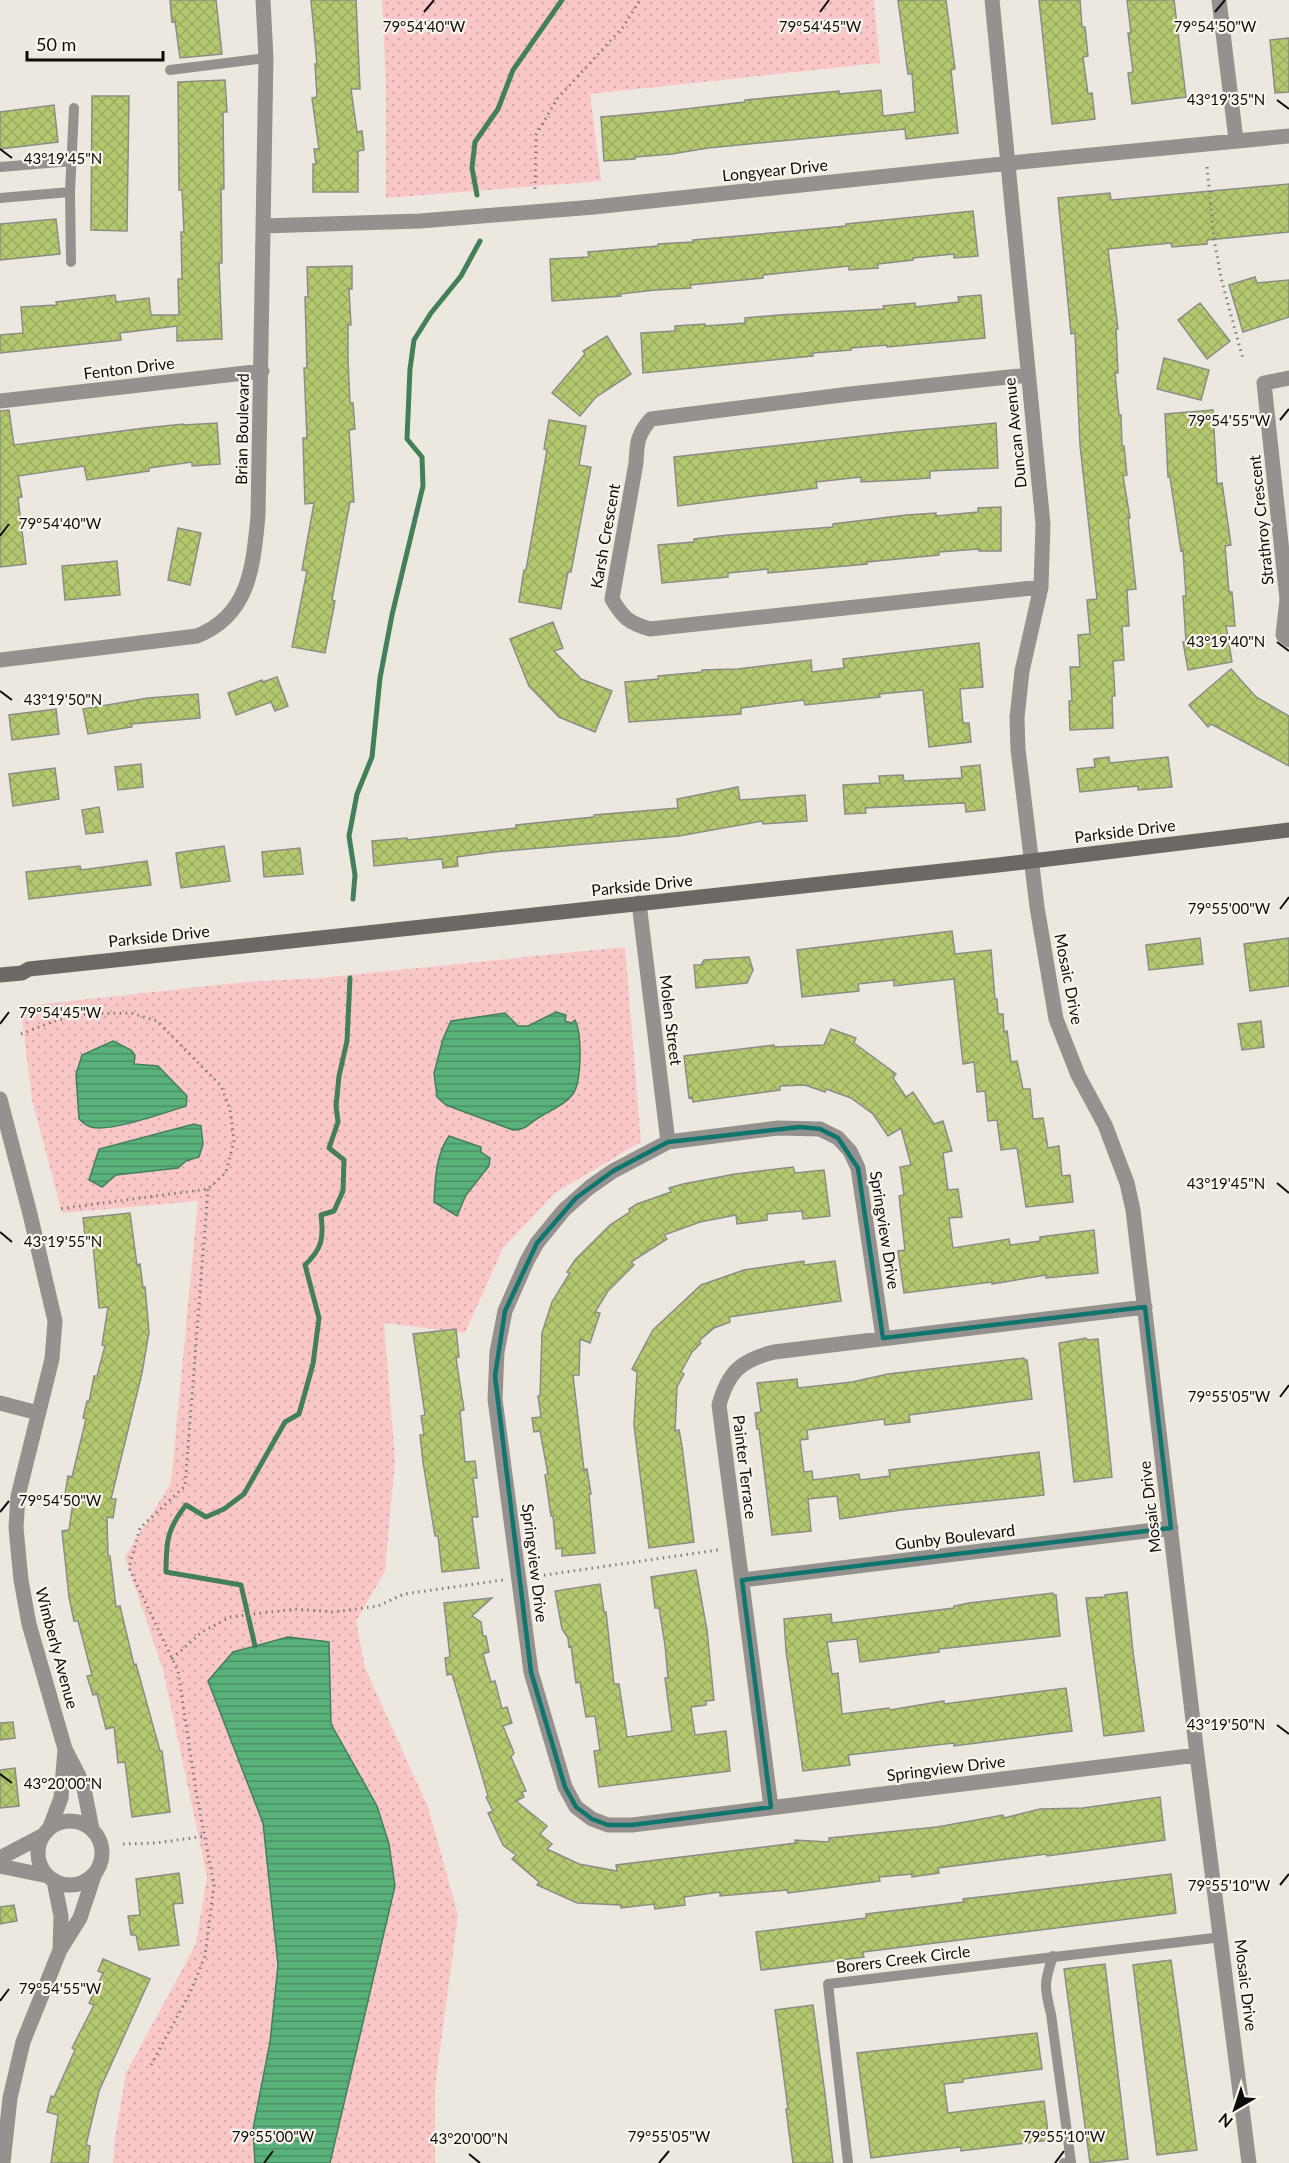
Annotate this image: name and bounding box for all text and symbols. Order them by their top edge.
text: 79°54'40"W [383,17,466,35]
text: 79°54'45"W [779,17,862,35]
text: 79°54'50"W [1174,17,1257,35]
scale bar [27,24,164,62]
text: 50 m [36,33,76,55]
text: 43°19'35"N [1187,90,1265,108]
text: 43°19'45"N [24,149,102,167]
street label: Longyear Drive [721,155,829,184]
street label: Fenton Drive [82,352,176,383]
street label: Brian Boulevard [231,373,252,485]
street label: Duncan Avenue [999,377,1030,489]
text: 79°54'55"W [1188,411,1271,429]
street label: Strathroy Crescent [1244,454,1277,586]
street label: Karsh Crescent [586,482,623,590]
text: 79°54'40"W [19,514,102,532]
text: 43°19'40"N [1187,632,1265,650]
text: 43°19'50"N [24,690,102,708]
street label: Parkside Drive [1073,815,1177,846]
street label: Parkside Drive [590,870,693,899]
text: 79°55'00"W [1188,899,1271,917]
street label: Parkside Drive [107,921,210,950]
street label: Mosaic Drive [1051,932,1088,1026]
street label: Molen Street [657,974,687,1067]
text: 79°54'45"W [19,1003,102,1021]
street label: Springview Drive [867,1170,904,1290]
text: 43°19'45"N [1187,1174,1265,1192]
text: 43°19'55"N [24,1232,102,1250]
text: 79°55'05"W [1188,1387,1271,1405]
street label: Painter Terrace [730,1414,761,1520]
street label: Mosaic Drive [1134,1460,1165,1554]
text: 79°54'50"W [19,1491,102,1509]
street label: Springview Drive [519,1503,552,1623]
street label: Gunby Boulevard [894,1520,1016,1553]
street label: Wimberly Avenue [32,1585,83,1711]
text: 43°19'50"N [1187,1715,1265,1733]
street label: Springview Drive [886,1751,1006,1784]
text: 43°20'00"N [24,1774,102,1792]
text: 79°55'10"W [1188,1876,1271,1894]
street label: Mosaic Drive [1231,1938,1262,2032]
street label: Borers Creek Circle [835,1941,971,1976]
text: 79°54'55"W [19,1979,102,1997]
north arrow [1205,2079,1265,2139]
text: N [1214,2110,1236,2132]
text: 79°55'00"W [232,2127,315,2145]
text: 79°55'05"W [628,2127,711,2145]
text: 79°55'10"W [1023,2127,1106,2145]
text: 43°20'00"N [430,2129,508,2147]

